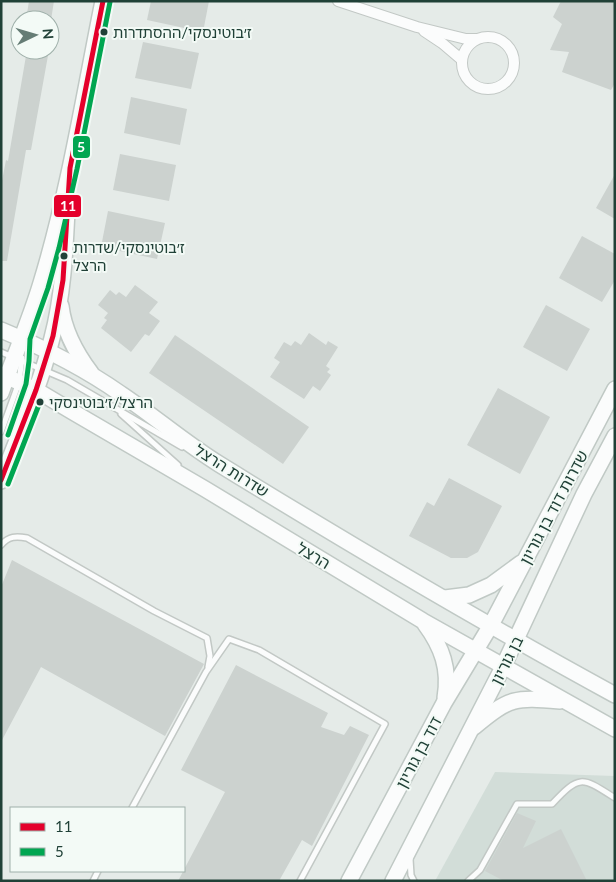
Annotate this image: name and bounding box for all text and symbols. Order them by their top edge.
north arrow [10,10,60,60]
place label: ז׳בוטינסקי/ההסתדרות [113,23,252,41]
marker: ז׳בוטינסקי/ההסתדרות [99,27,109,37]
text: N [40,28,57,40]
line badge: 5 [72,135,91,159]
text: 5 [77,138,85,155]
line badge: 11 [53,194,82,218]
text: 11 [60,197,76,214]
place label: ז׳בוטינסקי/שדרות הרצל [73,238,185,274]
marker: ז׳בוטינסקי/שדרות הרצל [59,251,69,261]
place label: הרצל/ז׳בוטינסקי [49,393,153,411]
marker: הרצל/ז׳בוטינסקי [35,397,45,407]
street label: שדרות הרצל [191,440,273,500]
street label: שדרות דוד בן גוריון [515,447,591,567]
street label: הרצל [294,538,334,572]
street label: בן גוריון [486,632,526,688]
street label: דוד בן גוריון [391,713,445,791]
legend [10,807,185,872]
text: 11 [55,817,72,835]
text: 5 [55,842,64,860]

